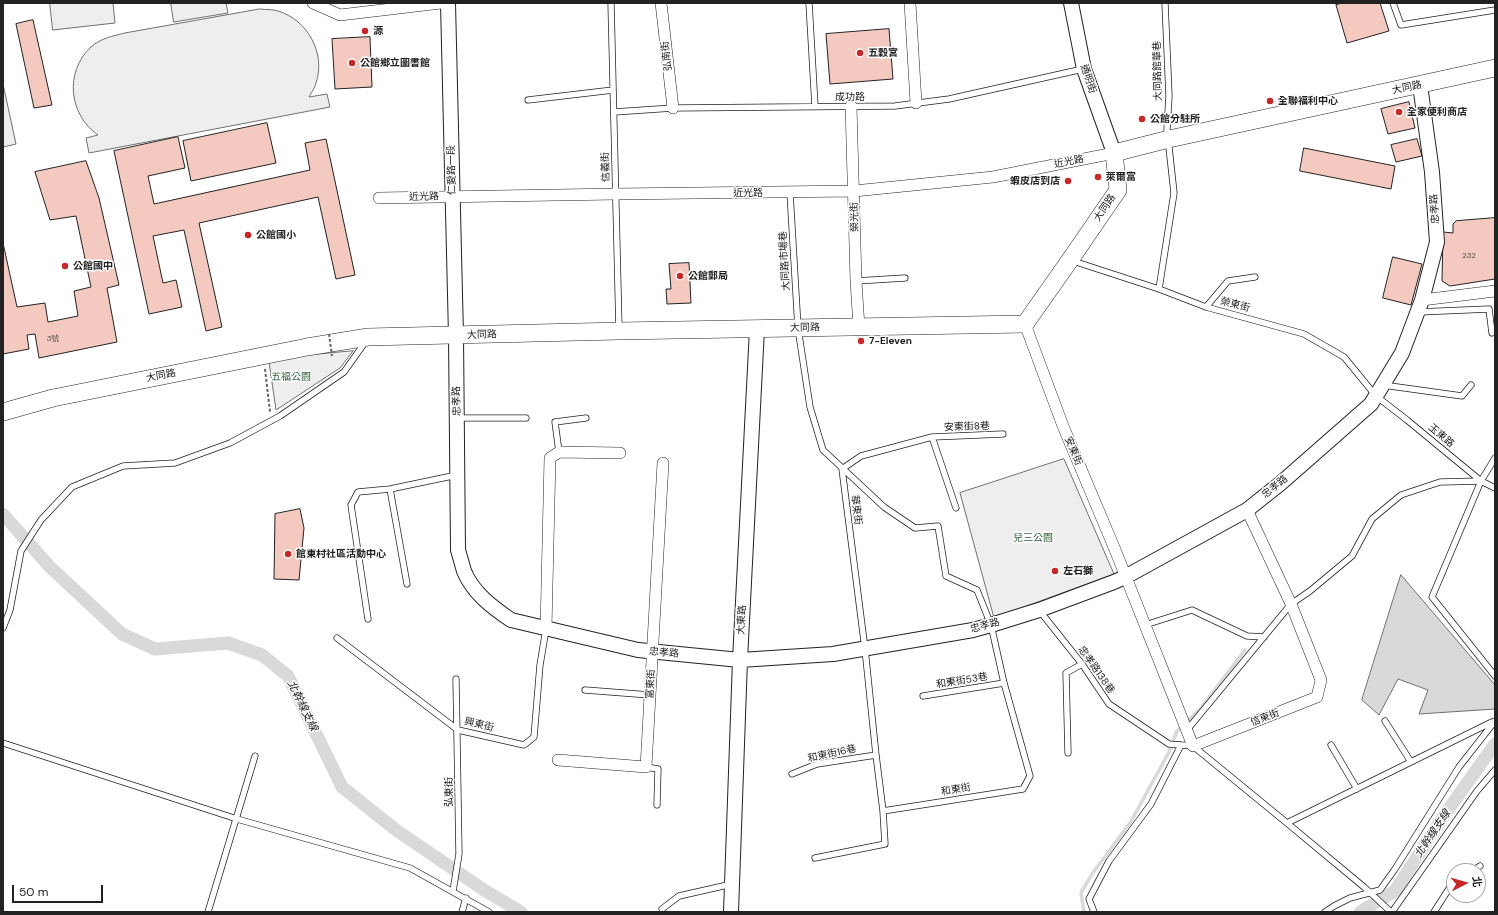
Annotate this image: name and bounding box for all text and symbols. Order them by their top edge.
place label: 源 [373,25,383,37]
marker: 源 [360,26,370,36]
street label: 弘南街 [659,40,675,72]
street label: 大同路館華巷 [1151,41,1165,101]
place label: 五穀宮 [868,47,898,59]
marker: 五穀宮 [855,48,865,58]
place label: 公館鄉立圖書館 [360,57,430,69]
marker: 公館鄉立圖書館 [347,58,357,68]
street label: 通明街 [1078,63,1098,95]
street label: 大同路 [1391,79,1423,97]
street label: 成功路 [835,91,865,103]
place label: 全聯福利中心 [1278,95,1338,107]
marker: 全聯福利中心 [1265,96,1275,106]
place label: 全家便利商店 [1407,106,1467,118]
marker: 全家便利商店 [1394,107,1404,117]
place label: 公館分駐所 [1150,113,1200,125]
marker: 公館分駐所 [1137,114,1147,124]
street label: 仁愛路一段 [446,145,458,195]
street label: 信義街 [600,152,612,182]
street label: 近光路 [1053,153,1085,171]
place label: 萊爾富 [1106,171,1136,183]
marker: 萊爾富 [1093,172,1103,182]
place label: 蝦皮店到店 [1010,175,1060,187]
marker: 蝦皮店到店 [1063,176,1073,186]
street label: 近光路 [733,187,763,199]
street label: 近光路 [409,191,439,203]
street label: 大同路 [1092,192,1118,224]
street label: 忠孝路 [1428,194,1442,224]
street label: 榮光街 [849,202,861,232]
place label: 公館國小 [256,229,296,241]
marker: 公館國小 [243,230,253,240]
street label: 大同路市場巷 [777,231,793,291]
house number: 232 [1462,251,1476,261]
place label: 公館國中 [73,260,113,272]
marker: 公館國中 [60,261,70,271]
place label: 公館郵局 [688,270,728,282]
marker: 公館郵局 [675,271,685,281]
street label: 榮東街 [1219,295,1251,315]
street label: 大同路 [790,322,820,334]
street label: 大同路 [467,328,497,342]
house number: 3號 [47,334,59,344]
place label: 7-Eleven [869,335,912,347]
marker: 7-Eleven [856,336,866,346]
street label: 大同路 [145,367,177,385]
park label: 五福公園 [271,371,311,383]
street label: 忠孝路 [451,386,463,416]
street label: 安東街8巷 [944,420,990,434]
street label: 玉東路 [1426,422,1456,450]
street label: 安東街 [1062,435,1084,467]
street label: 忠孝路 [1260,473,1290,501]
street label: 華東街 [848,494,864,526]
park label: 兒三公園 [1013,532,1053,544]
place label: 館東村社區活動中心 [296,548,386,560]
marker: 館東村社區活動中心 [283,549,293,559]
place label: 左石獅 [1063,565,1093,577]
marker: 左石獅 [1050,566,1060,576]
street label: 大東路 [735,605,749,635]
street label: 忠孝路 [969,616,1001,636]
street label: 忠孝路138巷 [1075,644,1117,696]
street label: 忠孝路 [649,646,679,660]
street label: 富東街 [644,669,658,699]
street label: 和東街53巷 [935,671,989,691]
water label: 北幹線支線 [284,678,320,734]
street label: 信東街 [1249,707,1281,729]
street label: 興東街 [463,716,495,734]
street label: 和東街16巷 [807,743,857,765]
street label: 弘東街 [443,777,455,807]
street label: 和東街 [940,782,972,798]
water label: 北幹線支線 [1412,808,1454,860]
north arrow [1446,863,1486,903]
text: 北 [1469,876,1484,888]
scale bar [14,877,105,903]
text: 50 m [19,884,48,900]

